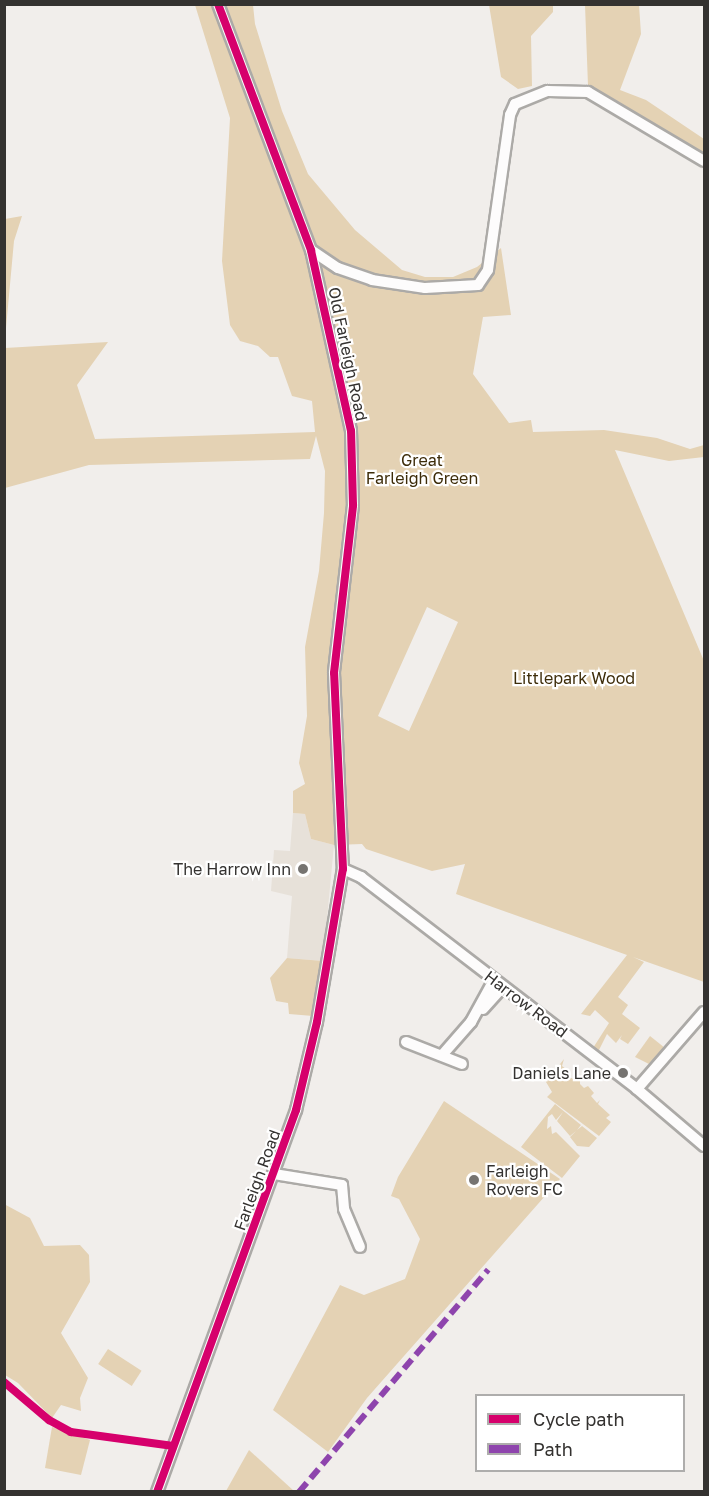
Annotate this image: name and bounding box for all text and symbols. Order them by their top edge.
street label: Old Farleigh Road [324,285,372,423]
park label: Great Farleigh Green [366,450,478,488]
park label: Littlepark Wood [513,668,635,688]
place label: The Harrow Inn [173,859,291,879]
marker: The Harrow Inn [296,862,310,876]
street label: Harrow Road [481,967,571,1041]
place label: Daniels Lane [512,1063,611,1083]
marker: Daniels Lane [616,1066,630,1080]
street label: Farleigh Road [230,1127,284,1233]
place label: Farleigh Rovers FC [486,1161,563,1199]
marker: Farleigh Rovers FC [467,1173,481,1187]
legend [475,1394,685,1472]
text: Cycle path [533,1408,625,1430]
text: Path [533,1438,573,1460]

